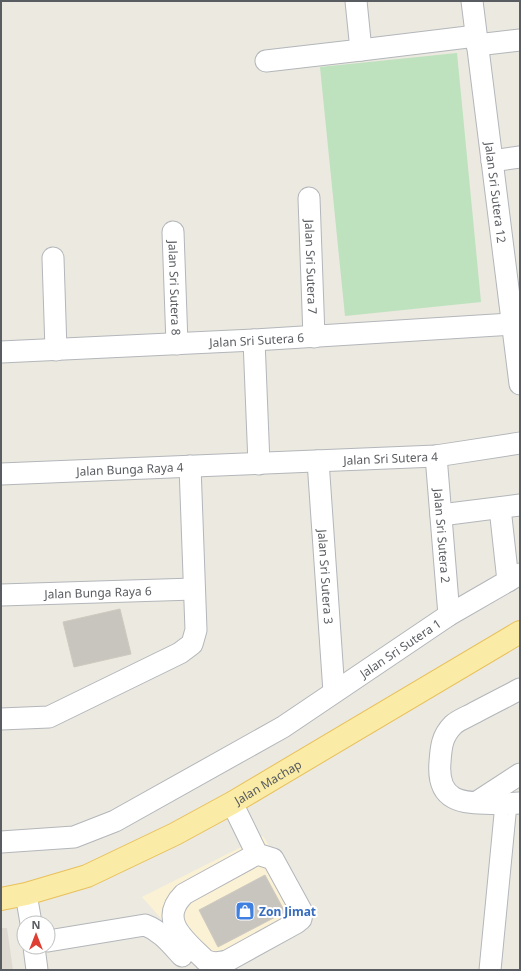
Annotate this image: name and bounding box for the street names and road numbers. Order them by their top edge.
street label: Jalan Sri Sutera 12 [481,140,511,244]
street label: Jalan Sri Sutera 7 [301,218,322,315]
street label: Jalan Sri Sutera 8 [165,239,185,336]
street label: Jalan Sri Sutera 6 [208,328,305,351]
street label: Jalan Sri Sutera 4 [342,447,439,468]
street label: Jalan Bunga Raya 4 [75,458,184,479]
street label: Jalan Sri Sutera 2 [430,487,455,584]
street label: Jalan Sri Sutera 3 [314,528,338,625]
street label: Jalan Bunga Raya 6 [43,582,152,602]
street label: Jalan Sri Sutera 1 [355,614,444,682]
street label: Jalan Machap [230,755,304,809]

